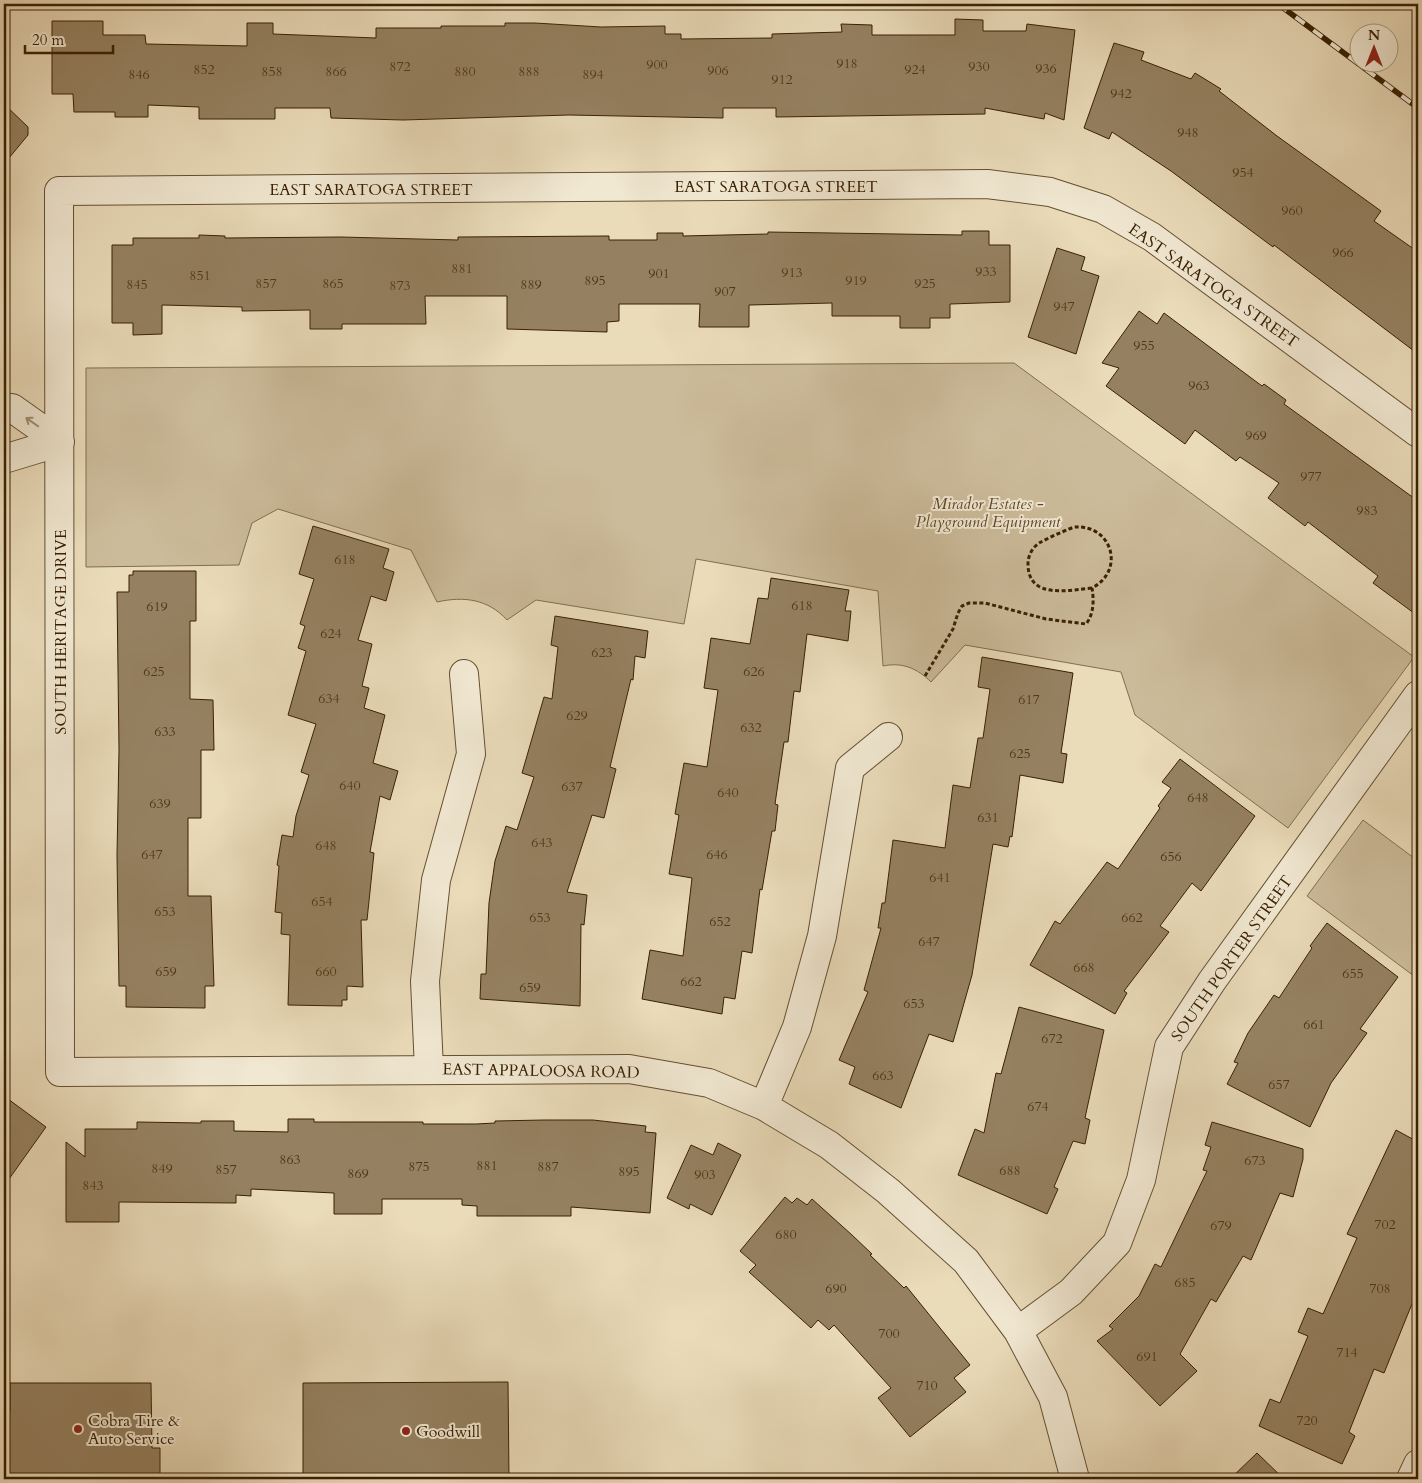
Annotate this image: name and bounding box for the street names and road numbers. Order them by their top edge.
street label: EAST SARATOGA STREET [674,176,878,198]
street label: EAST SARATOGA STREET [269,179,473,201]
street label: EAST SARATOGA STREET [1124,218,1303,353]
street label: SOUTH HERITAGE DRIVE [50,529,72,735]
street label: SOUTH PORTER STREET [1166,871,1298,1046]
street label: EAST APPALOOSA ROAD [442,1058,640,1084]

